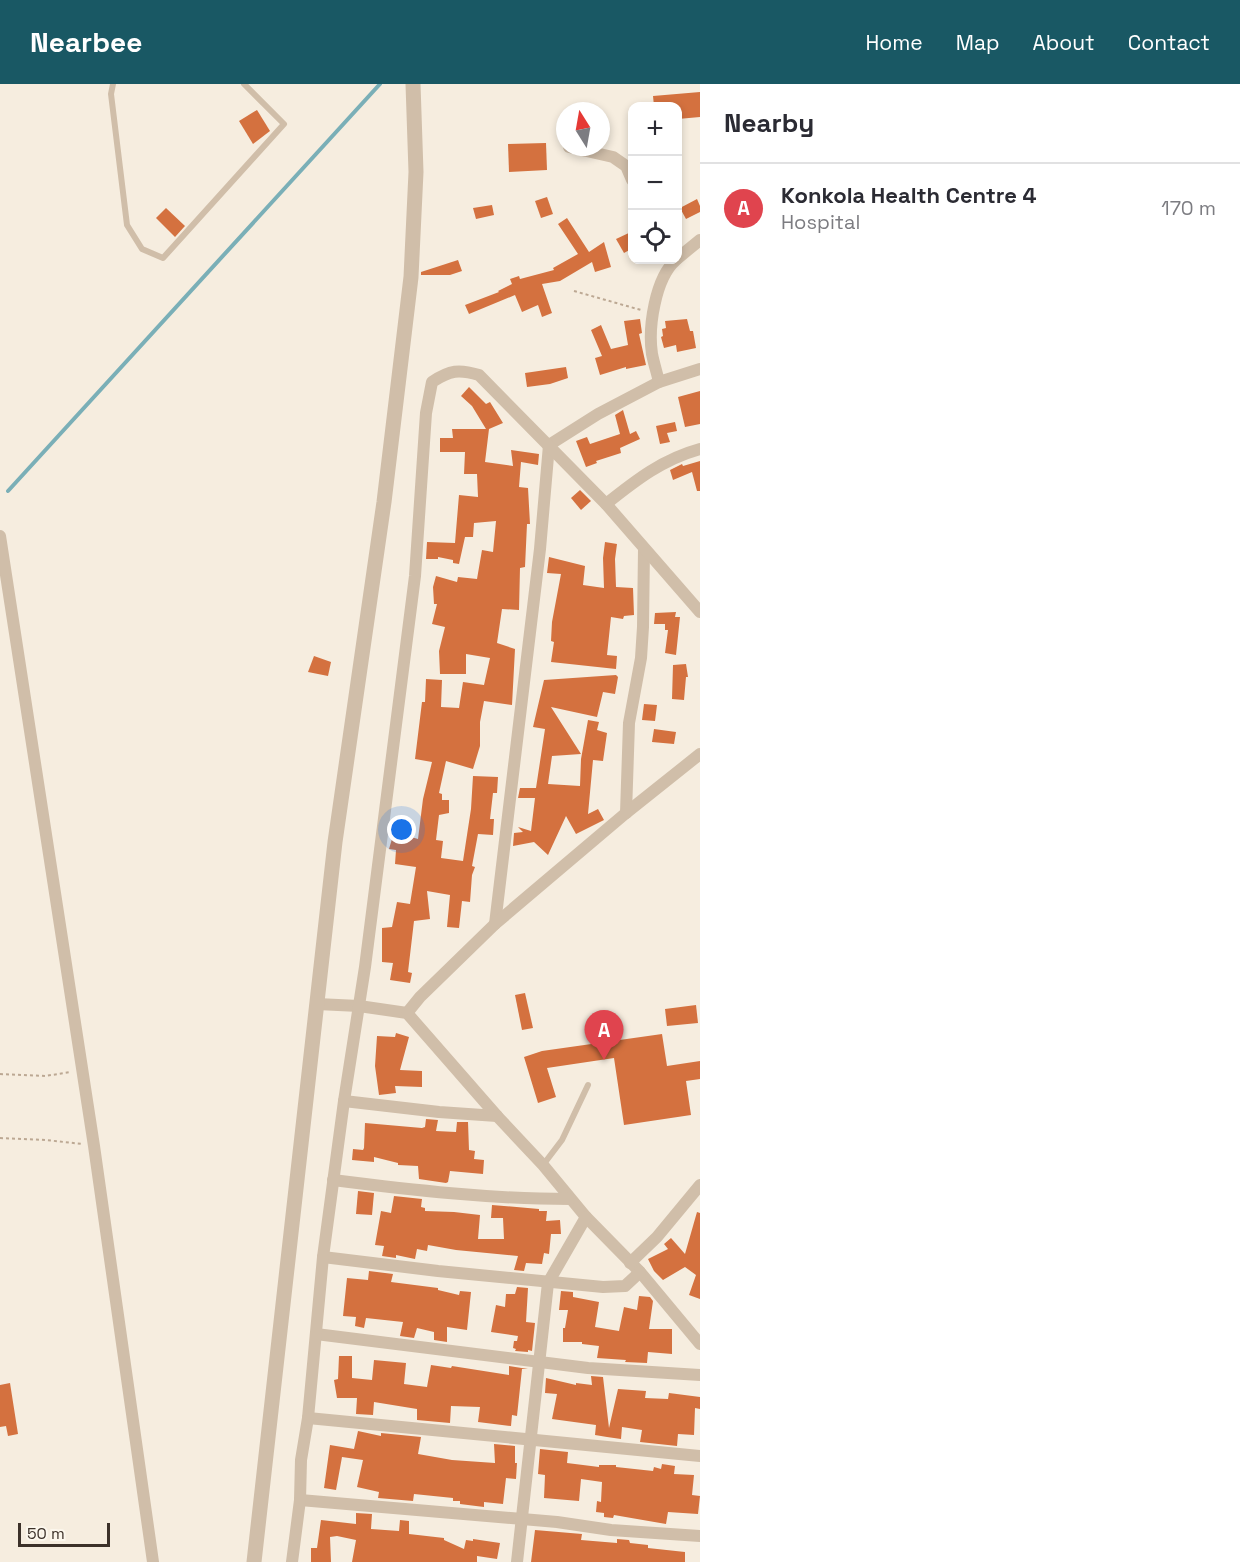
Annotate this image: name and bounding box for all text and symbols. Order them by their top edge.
text: Nearbee [30,24,142,60]
text: Home [865,29,923,56]
text: Map [956,29,1000,56]
text: About [1033,29,1095,56]
text: Contact [1128,29,1210,56]
north arrow [556,102,610,156]
map controls [628,102,682,264]
button: + [628,102,682,156]
text: Nearby [724,106,814,140]
button: − [628,156,682,210]
text: Konkola Health Centre 4 [781,181,1036,209]
text: A [737,195,750,221]
text: 170 m [1161,195,1216,221]
text: Hospital [781,209,860,235]
button: locate [628,210,682,264]
your location [387,815,416,844]
pin: A [584,1010,624,1060]
scale bar [18,1520,110,1548]
text: 50 m [27,1523,65,1544]

